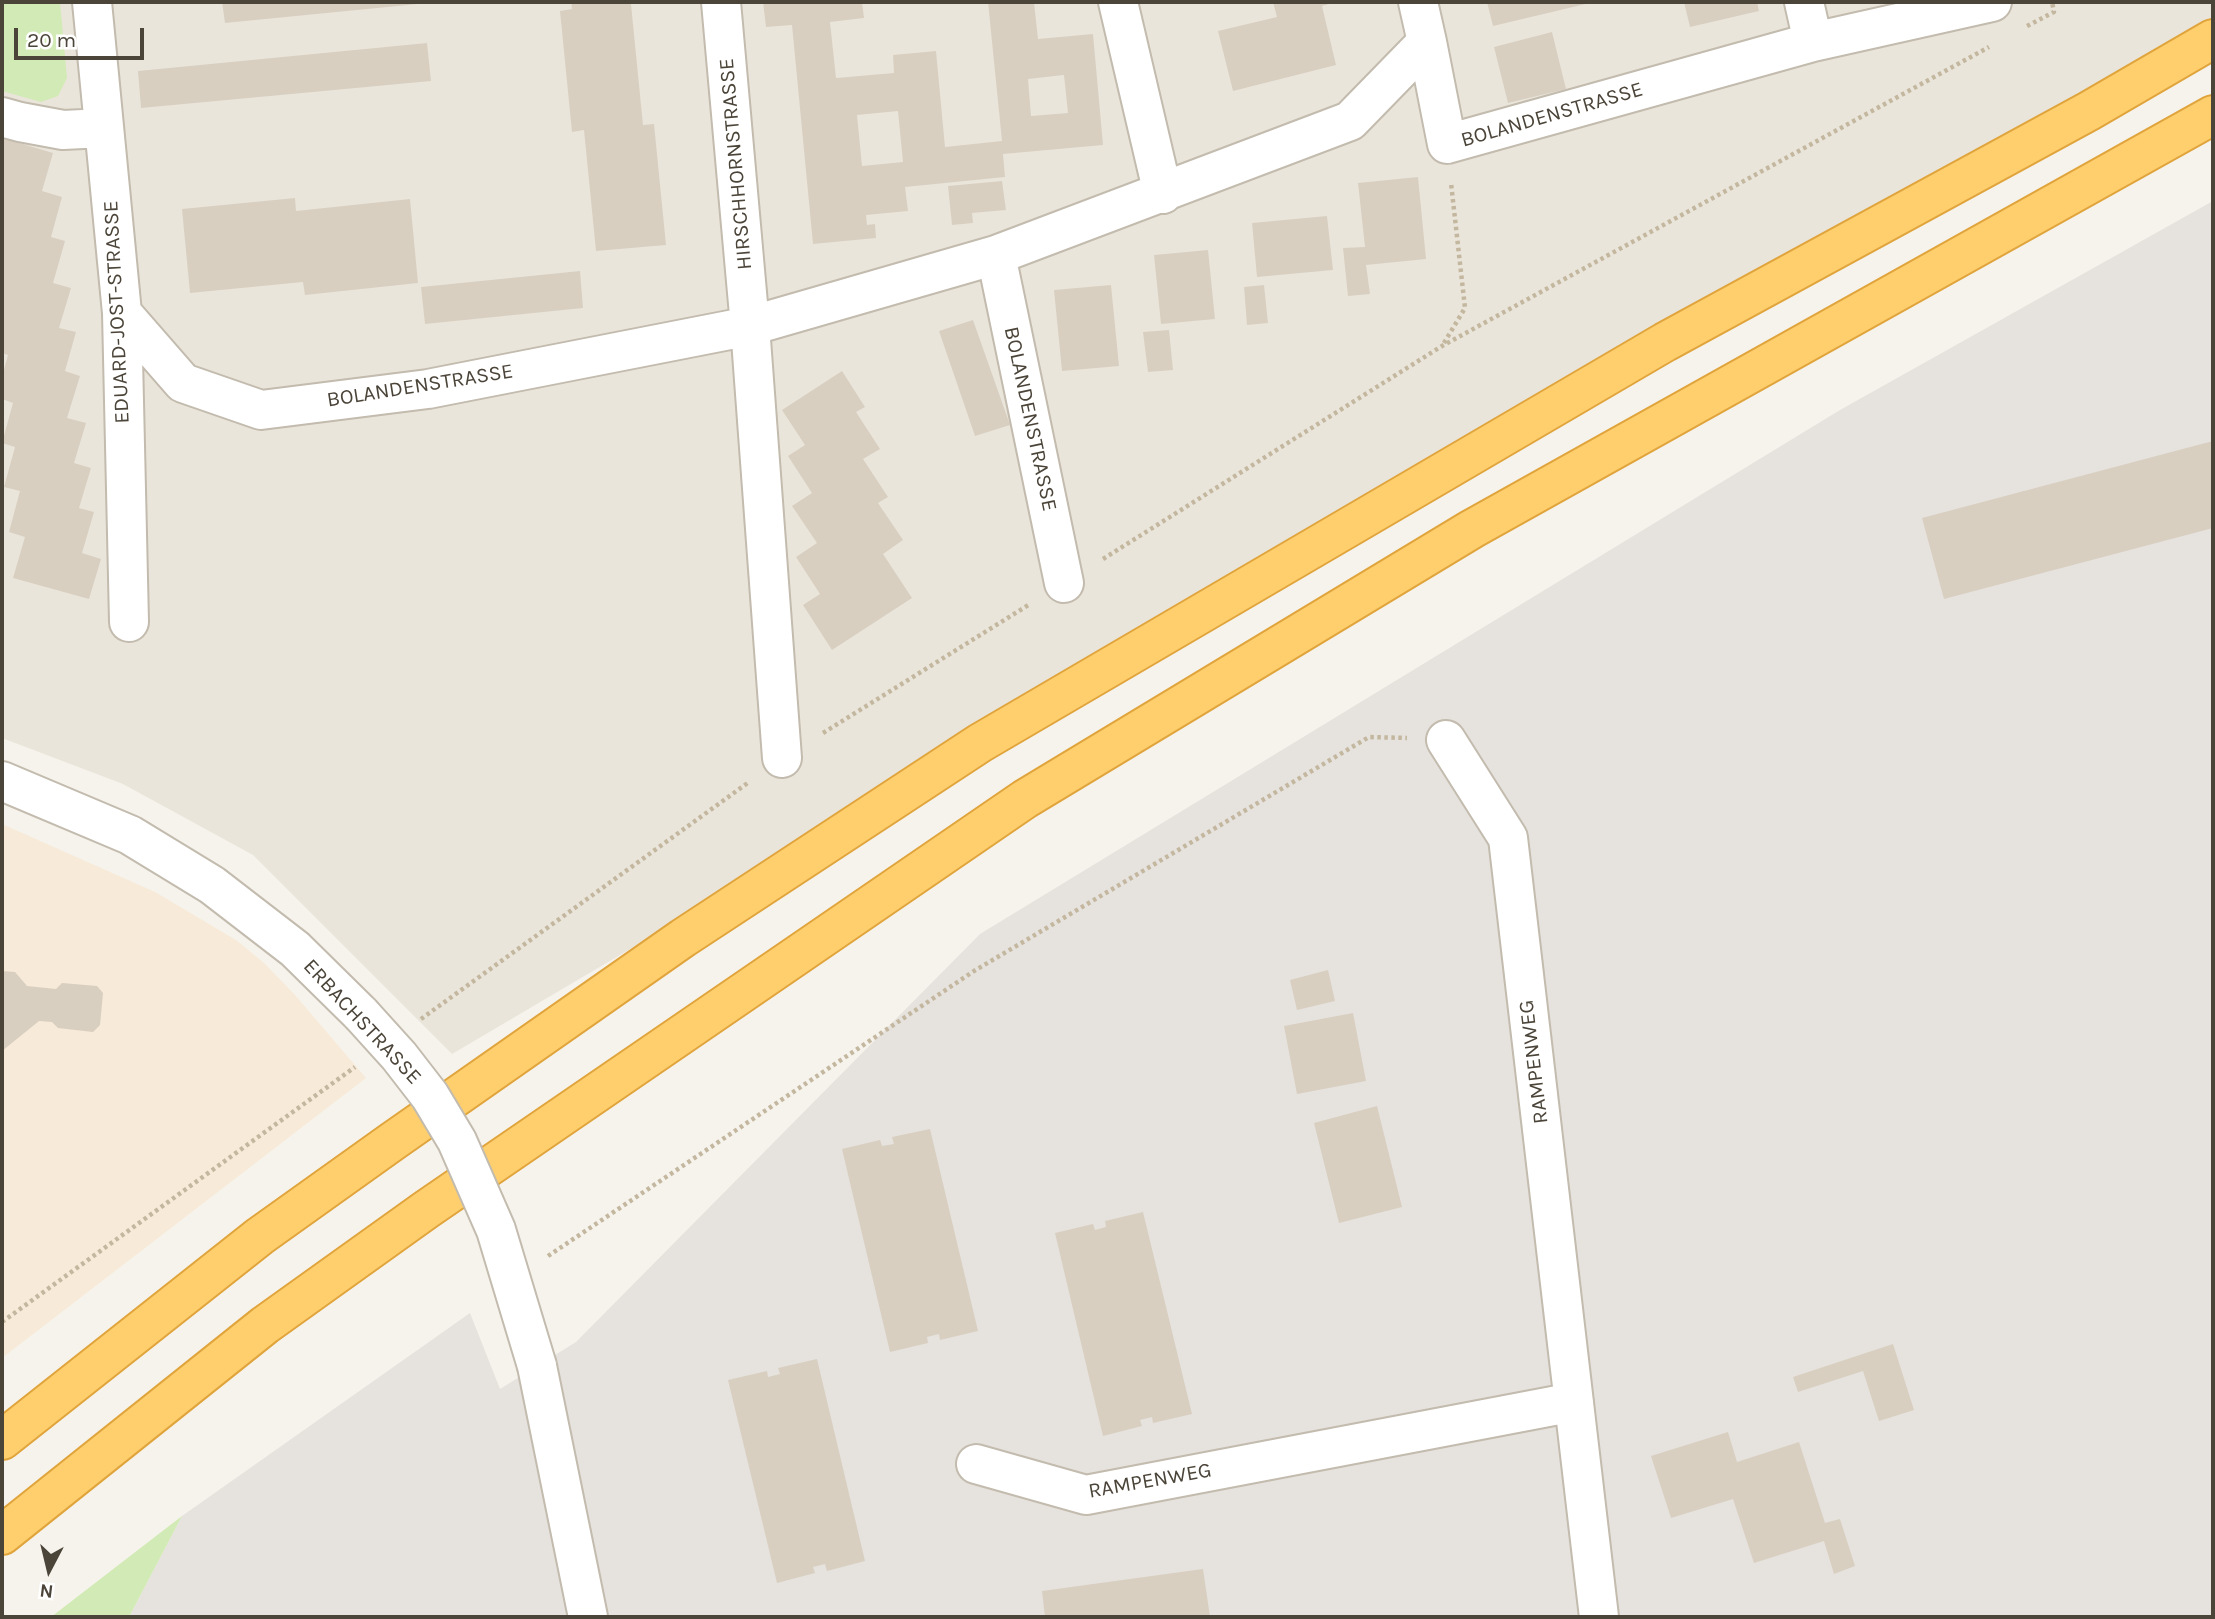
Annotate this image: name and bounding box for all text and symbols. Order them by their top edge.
scale bar [18,14,147,58]
text: 20 m [27,28,76,52]
street label: HIRSCHHORNSTRASSE [714,57,758,271]
street label: BOLANDENSTRASSE [1458,77,1646,153]
street label: EDUARD-JOST-STRASSE [99,200,135,424]
street label: BOLANDENSTRASSE [998,324,1062,514]
street label: BOLANDENSTRASSE [325,359,515,413]
street label: ERBACHSTRASSE [298,954,426,1090]
street label: RAMPENWEG [1514,999,1554,1125]
street label: RAMPENWEG [1086,1458,1214,1504]
north arrow [14,1535,84,1605]
text: N [38,1579,55,1603]

